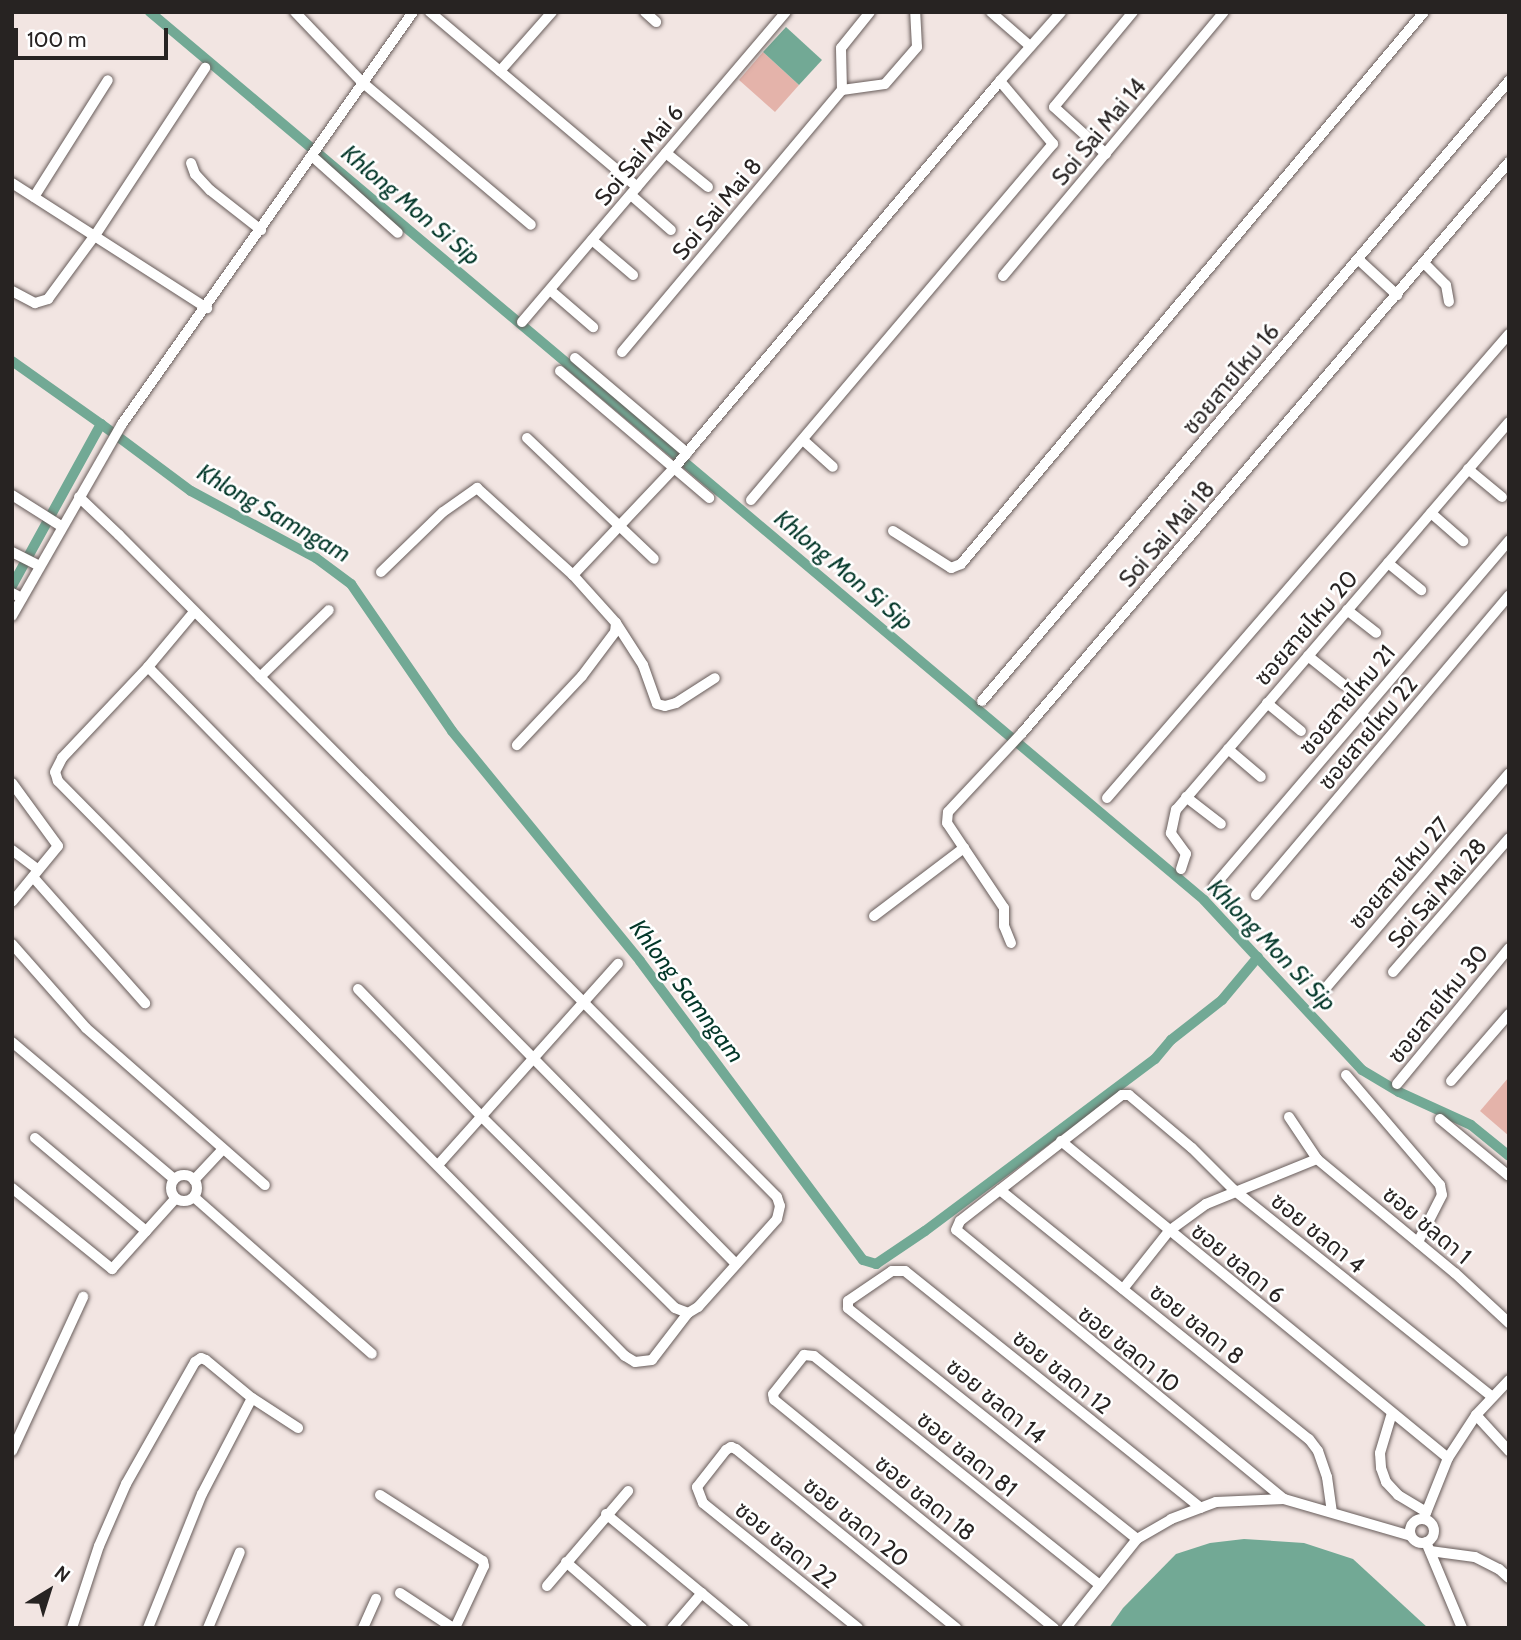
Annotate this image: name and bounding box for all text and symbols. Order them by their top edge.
scale bar [18,14,172,58]
text: 100 m [27,27,86,52]
street label: Soi Sai Mai 14 [1046,73,1152,191]
street label: Soi Sai Mai 6 [589,99,689,211]
water label: Khlong Mon Si Sip [336,139,486,271]
street label: Soi Sai Mai 8 [667,153,767,265]
street label: ซอยสายไหม 16 [1177,318,1285,440]
water label: Khlong Samngam [192,458,356,568]
street label: Soi Sai Mai 18 [1113,475,1221,593]
water label: Khlong Mon Si Sip [769,504,919,636]
street label: ซอยสายไหม 20 [1248,565,1364,691]
street label: ซอยสายไหม 21 [1293,639,1401,761]
street label: ซอยสายไหม 22 [1313,671,1423,795]
street label: ซอยสายไหม 27 [1343,811,1455,935]
street label: Soi Sai Mai 28 [1382,833,1492,953]
water label: Khlong Mon Si Sip [1202,873,1342,1017]
water label: Khlong Samngam [624,914,750,1068]
street label: ซอยสายไหม 30 [1382,939,1494,1069]
street label: ซอย ชลดา 1 [1377,1180,1477,1270]
street label: ซอย ชลดา 4 [1266,1187,1370,1279]
street label: ซอย ชลดา 6 [1186,1217,1290,1309]
street label: ซอย ชลดา 8 [1144,1278,1250,1370]
street label: ซอย ชลดา 10 [1073,1300,1185,1398]
street label: ซอย ชลดา 12 [1007,1324,1117,1420]
street label: ซอย ชลดา 14 [941,1352,1051,1450]
street label: ซอย ชลดา 81 [911,1405,1023,1503]
street label: ซอย ชลดา 18 [869,1449,981,1547]
street label: ซอย ชลดา 20 [798,1471,914,1573]
street label: ซอย ชลดา 22 [729,1495,843,1595]
north arrow [14,1556,84,1626]
text: N [50,1561,75,1587]

